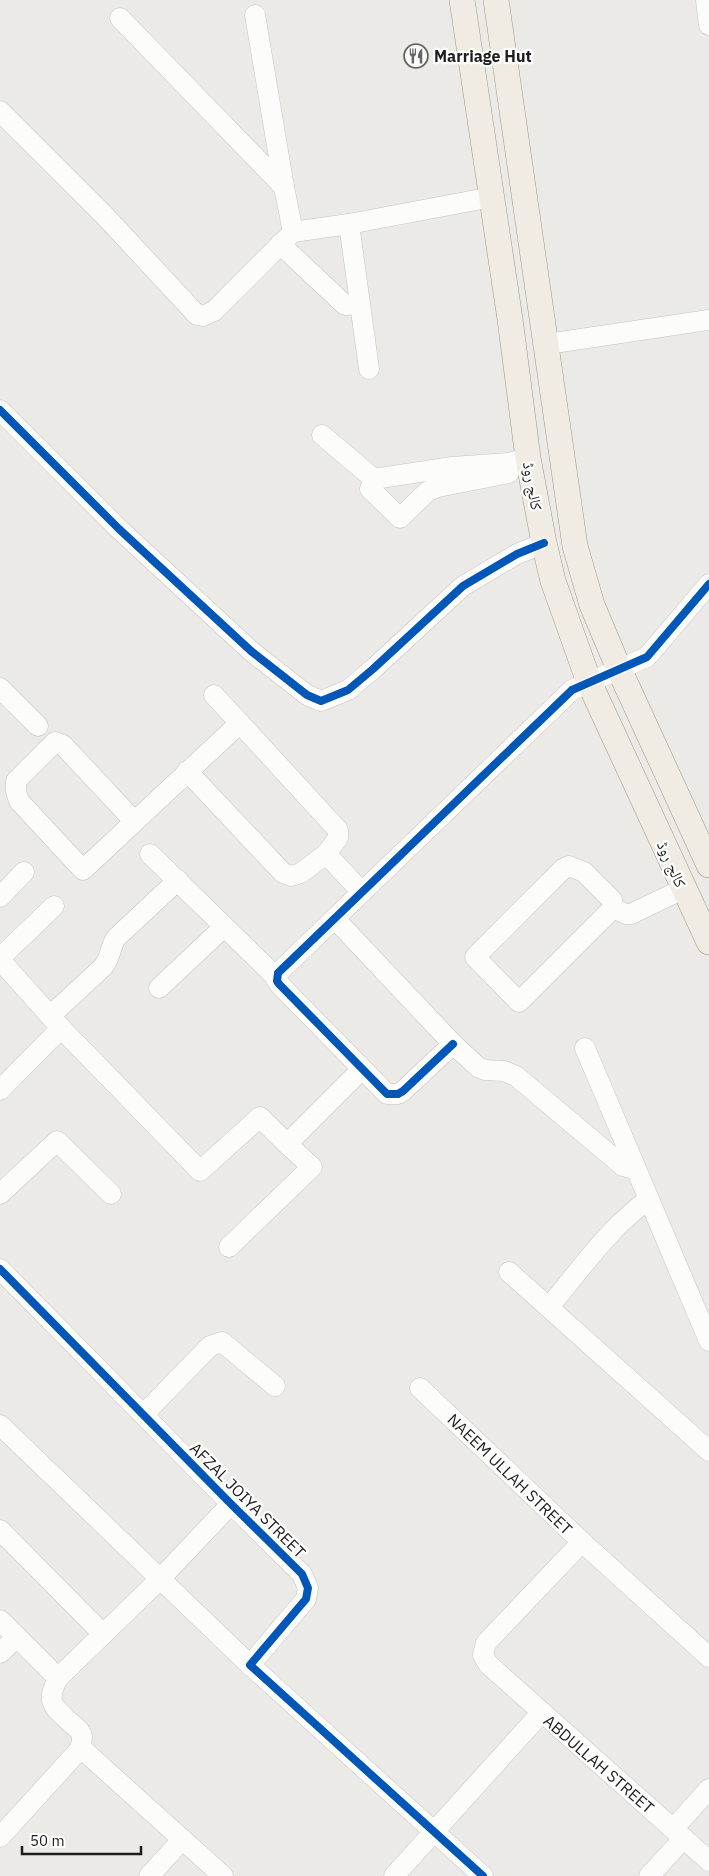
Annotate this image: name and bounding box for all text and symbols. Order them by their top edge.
restaurant icon: Marriage Hut [403,43,429,69]
place label: Marriage Hut [434,46,532,66]
street label: کالج روڈ [518,460,547,512]
street label: کالج روڈ [652,838,691,891]
street label: NAEEM ULLAH STREET [443,1409,577,1539]
street label: AFZAL JOIYA STREET [186,1438,310,1562]
street label: ABDULLAH STREET [540,1710,658,1818]
scale bar [22,1824,141,1856]
text: 50 m [30,1831,65,1850]

